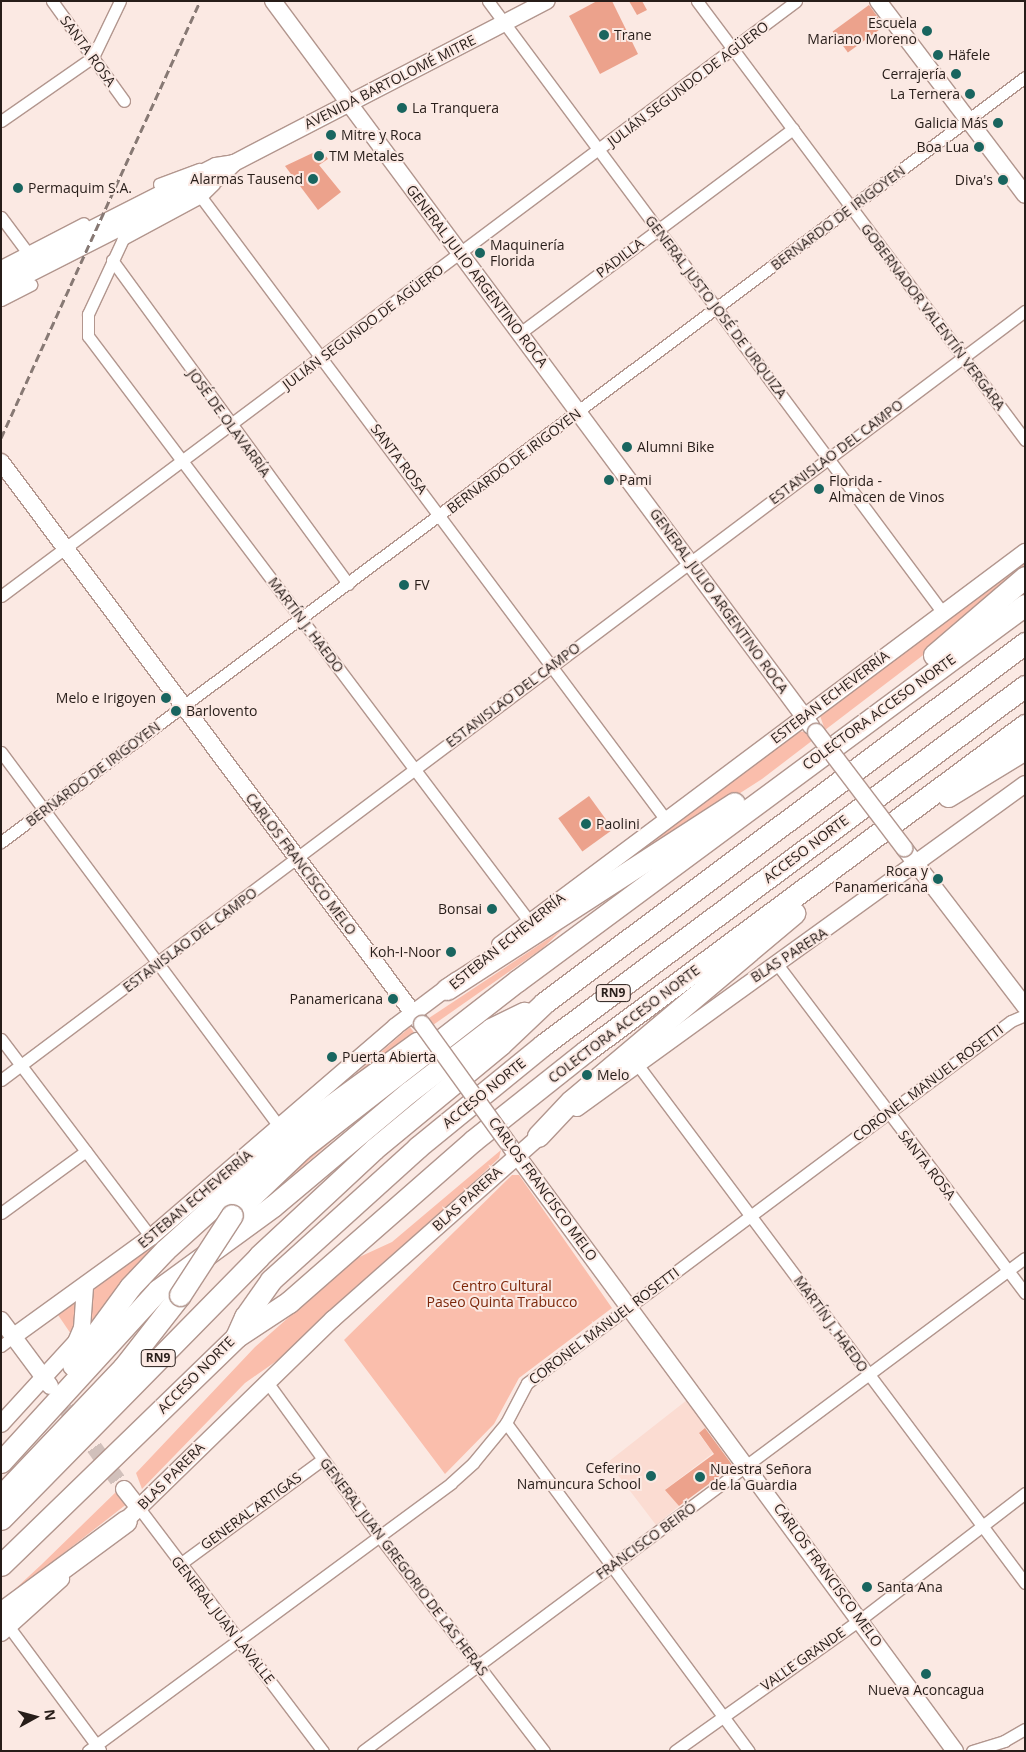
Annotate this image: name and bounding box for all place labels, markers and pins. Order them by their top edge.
place label: Escuela Mariano Moreno [807,15,917,48]
marker: Escuela Mariano Moreno [921,25,933,37]
place label: Trane [614,27,652,43]
marker: Trane [598,29,610,41]
place label: Häfele [948,47,990,63]
marker: Häfele [932,49,944,61]
place label: Cerrajería [882,66,946,82]
marker: Cerrajería [950,68,962,80]
place label: La Ternera [890,86,960,102]
marker: La Ternera [964,88,976,100]
place label: La Tranquera [412,100,499,116]
marker: La Tranquera [396,102,408,114]
place label: Galicia Más [914,115,988,131]
marker: Galicia Más [992,117,1004,129]
place label: Mitre y Roca [341,127,422,143]
marker: Mitre y Roca [325,129,337,141]
place label: Boa Lua [916,139,969,155]
marker: Boa Lua [973,141,985,153]
place label: TM Metales [329,148,404,164]
marker: TM Metales [313,150,325,162]
place label: Alarmas Tausend [190,171,303,187]
place label: Diva's [955,172,993,188]
marker: Alarmas Tausend [307,173,319,185]
marker: Diva's [997,174,1009,186]
place label: Permaquim S.A. [28,180,132,196]
marker: Permaquim S.A. [12,182,24,194]
place label: Maquinería Florida [490,237,565,270]
marker: Maquinería Florida [474,247,486,259]
place label: Alumni Bike [637,439,714,455]
marker: Alumni Bike [621,441,633,453]
place label: Pami [619,472,652,488]
place label: Florida - Almacen de Vinos [829,473,945,506]
marker: Pami [603,474,615,486]
marker: Florida - Almacen de Vinos [813,483,825,495]
place label: FV [414,577,430,593]
marker: FV [398,579,410,591]
place label: Melo e Irigoyen [56,690,156,706]
marker: Melo e Irigoyen [160,692,172,704]
place label: Barlovento [186,703,257,719]
marker: Barlovento [170,705,182,717]
place label: Paolini [596,816,640,832]
marker: Paolini [580,818,592,830]
place label: Roca y Panamericana [835,863,928,896]
marker: Roca y Panamericana [932,873,944,885]
place label: Bonsai [438,901,482,917]
marker: Bonsai [486,903,498,915]
place label: Koh-I-Noor [369,944,441,960]
marker: Koh-I-Noor [445,946,457,958]
place label: Panamericana [290,991,383,1007]
marker: Panamericana [387,993,399,1005]
place label: Puerta Abierta [342,1049,436,1065]
marker: Puerta Abierta [326,1051,338,1063]
place label: Melo [597,1067,629,1083]
marker: Melo [581,1069,593,1081]
place label: Ceferino Namuncura School [517,1460,641,1492]
place label: Nuestra Señora de la Guardia [710,1461,812,1494]
marker: Ceferino Namuncura School [645,1470,657,1482]
marker: Nuestra Señora de la Guardia [694,1471,706,1483]
place label: Santa Ana [877,1579,943,1595]
marker: Santa Ana [861,1581,873,1593]
marker: Nueva Aconcagua [920,1668,932,1680]
place label: Nueva Aconcagua [868,1682,984,1698]

